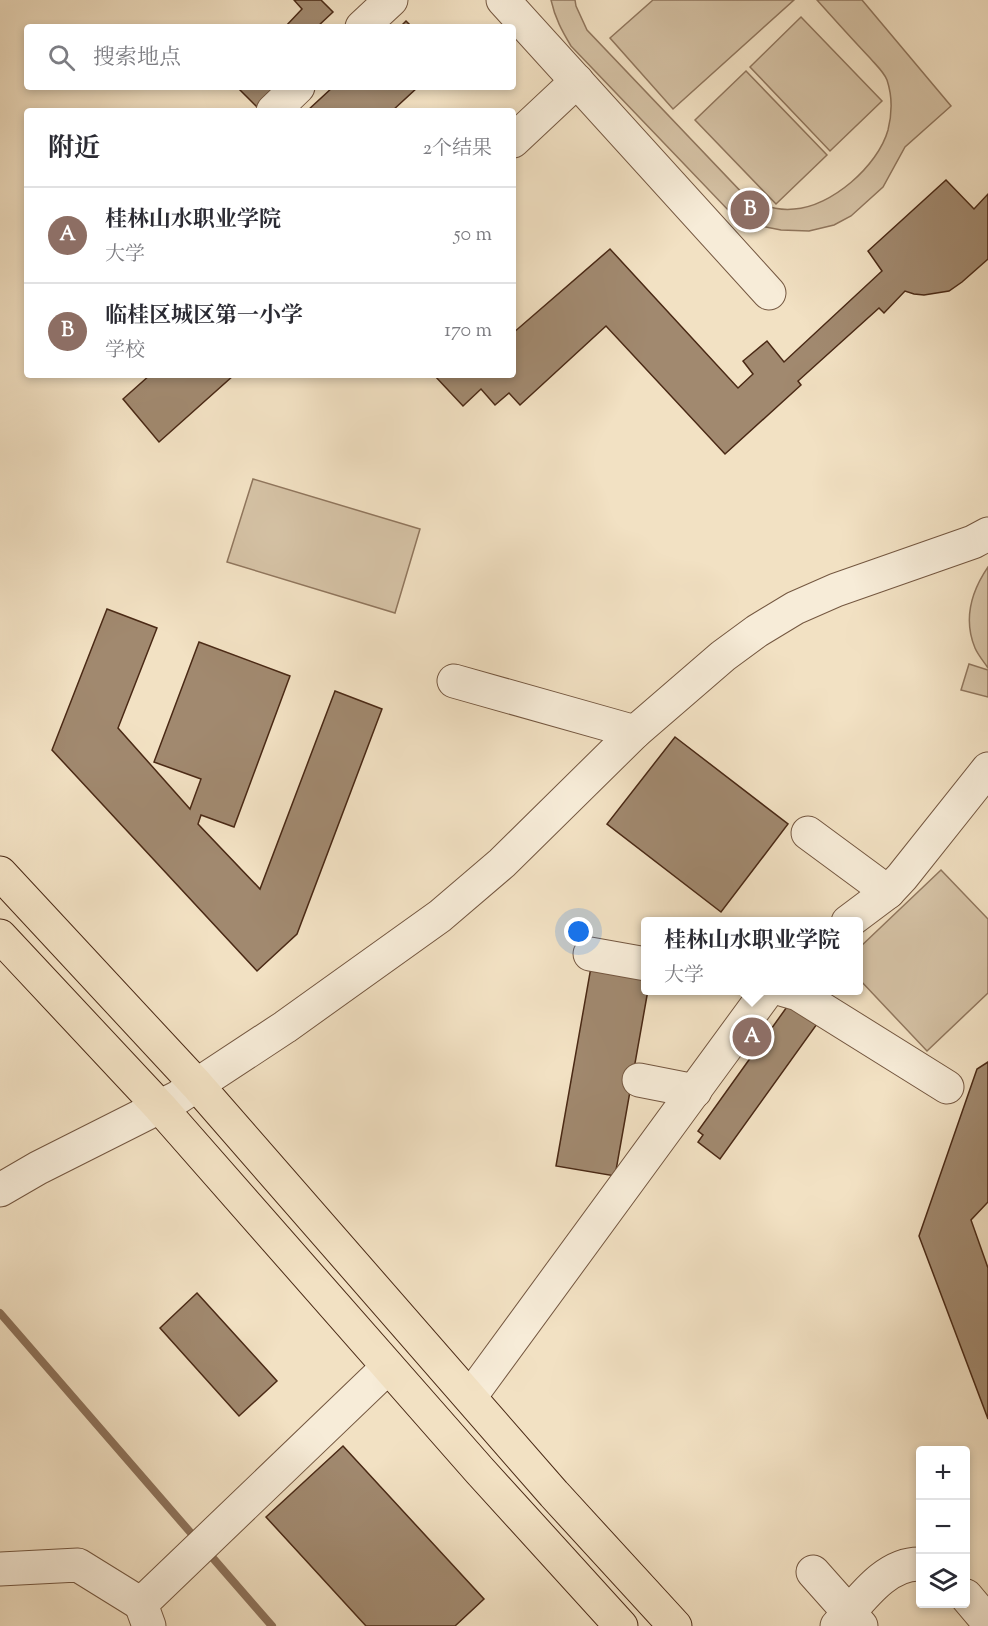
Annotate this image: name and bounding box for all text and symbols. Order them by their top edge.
search box [24,24,516,90]
icon: search [45,41,78,74]
text: 搜索地点 [93,43,181,75]
text: 附近 [48,131,100,168]
text: 2个结果 [423,135,492,164]
pin: B [730,188,770,232]
text: 桂林山水职业学院 [105,205,281,237]
text: A [59,221,76,250]
text: 50 m [454,221,492,250]
text: 大学 [105,241,145,270]
text: 临桂区城区第一小学 [105,301,303,333]
text: B [61,317,74,346]
text: 170 m [444,317,492,346]
text: 学校 [105,337,145,366]
your location [564,917,593,946]
popup [641,917,863,995]
text: 桂林山水职业学院 [664,926,840,958]
text: 大学 [664,962,704,991]
pin: A [732,1014,771,1060]
map controls [916,1446,970,1608]
button: + [916,1446,970,1500]
button: − [916,1500,970,1554]
button: layers [916,1554,970,1608]

